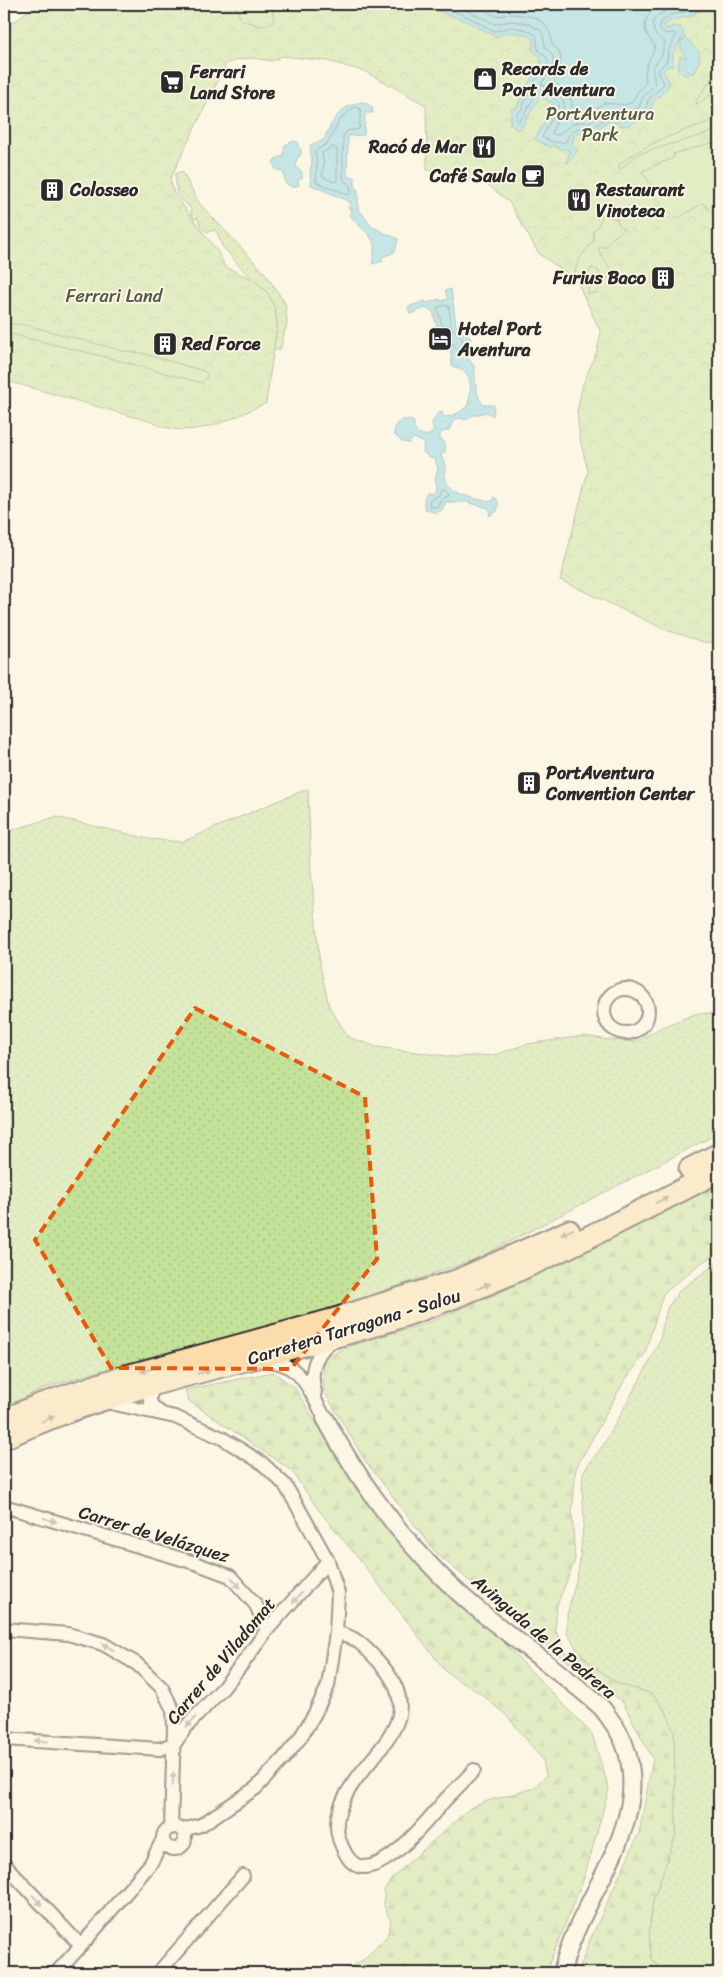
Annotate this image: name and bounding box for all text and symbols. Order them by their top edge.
place label: Records de Port Aventura [501,53,615,106]
place label: Ferrari Land Store [189,56,275,109]
shop icon: Records de Port Aventura [472,66,498,92]
supermarket icon: Ferrari Land Store [159,69,185,95]
park label: PortAventura Park [546,98,654,151]
place label: Racó de Mar [368,131,468,163]
restaurant icon: Racó de Mar [471,134,497,160]
place label: Café Saula [429,160,516,192]
cafe icon: Café Saula [520,163,546,189]
place label: Colosseo [69,174,139,206]
place label: Restaurant Vinoteca [595,174,685,227]
building icon: Colosseo [39,177,65,203]
restaurant icon: Restaurant Vinoteca [566,187,592,213]
place label: Furius Baco [552,262,647,294]
building icon: Furius Baco [650,265,676,291]
park label: Ferrari Land [66,280,164,312]
place label: Hotel Port Aventura [457,313,542,366]
hotel icon: Hotel Port Aventura [427,326,453,352]
place label: Red Force [181,328,261,360]
building icon: Red Force [152,331,178,357]
place label: PortAventura Convention Center [545,757,696,810]
building icon: PortAventura Convention Center [516,770,542,796]
one-way arrow [654,1196,669,1204]
one-way arrow [560,1228,574,1236]
street label: Carretera Tarragona - Salou [243,1279,465,1375]
one-way arrow [477,1281,491,1289]
one-way arrow [140,1367,155,1375]
one-way arrow [196,1368,211,1376]
one-way arrow [41,1414,56,1422]
street label: Carrer de Velázquez [75,1496,234,1572]
one-way arrow [43,1517,58,1525]
street label: Avinguda de la Pedrera [464,1566,624,1708]
one-way arrow [231,1576,242,1589]
street label: Carrer de Viladomat [158,1590,284,1732]
one-way arrow [291,1592,303,1604]
one-way arrow [100,1643,115,1651]
one-way arrow [185,1715,197,1727]
one-way arrow [32,1737,48,1745]
one-way arrow [169,1771,177,1787]
one-way arrow [31,1894,43,1906]

